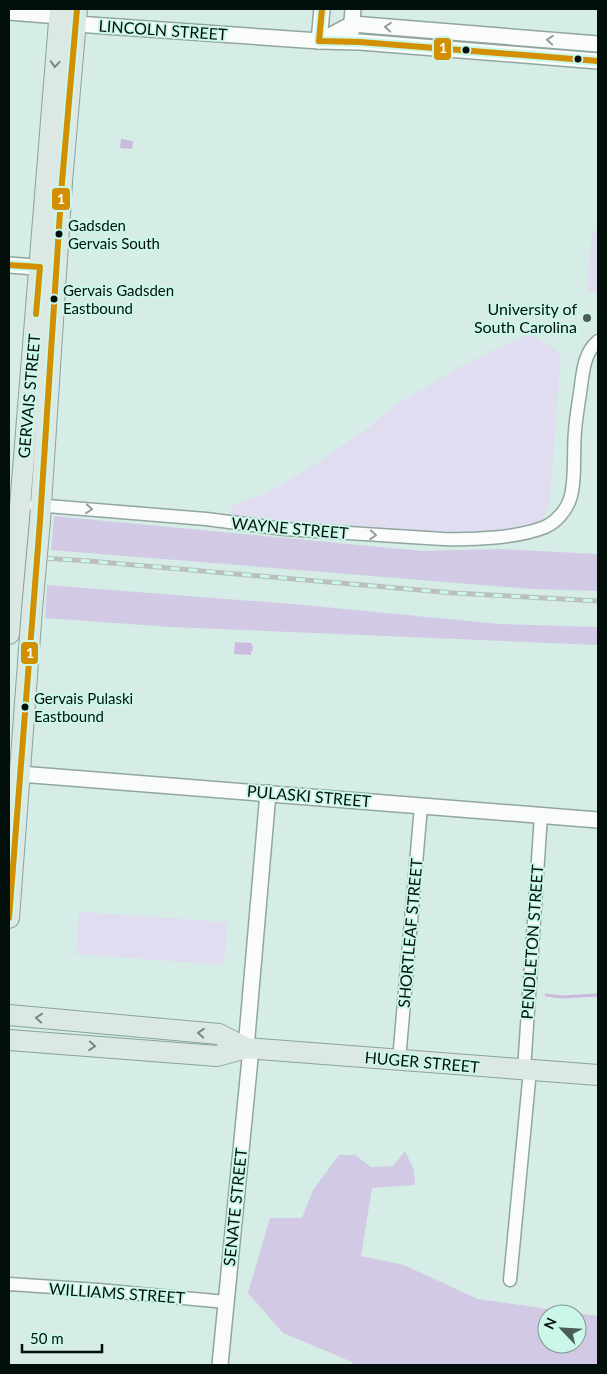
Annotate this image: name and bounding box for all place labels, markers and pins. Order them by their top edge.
unlabelled marker [461,45,471,55]
unlabelled marker [573,54,583,64]
place label: Gadsden Gervais South [68,216,160,252]
marker: Gadsden Gervais South [54,229,64,239]
place label: Gervais Gadsden Eastbound [63,281,174,317]
marker: Gervais Gadsden Eastbound [49,294,59,304]
place label: University of South Carolina [474,299,577,336]
marker: University of South Carolina [581,312,593,324]
place label: Gervais Pulaski Eastbound [34,689,133,725]
marker: Gervais Pulaski Eastbound [20,702,30,712]

